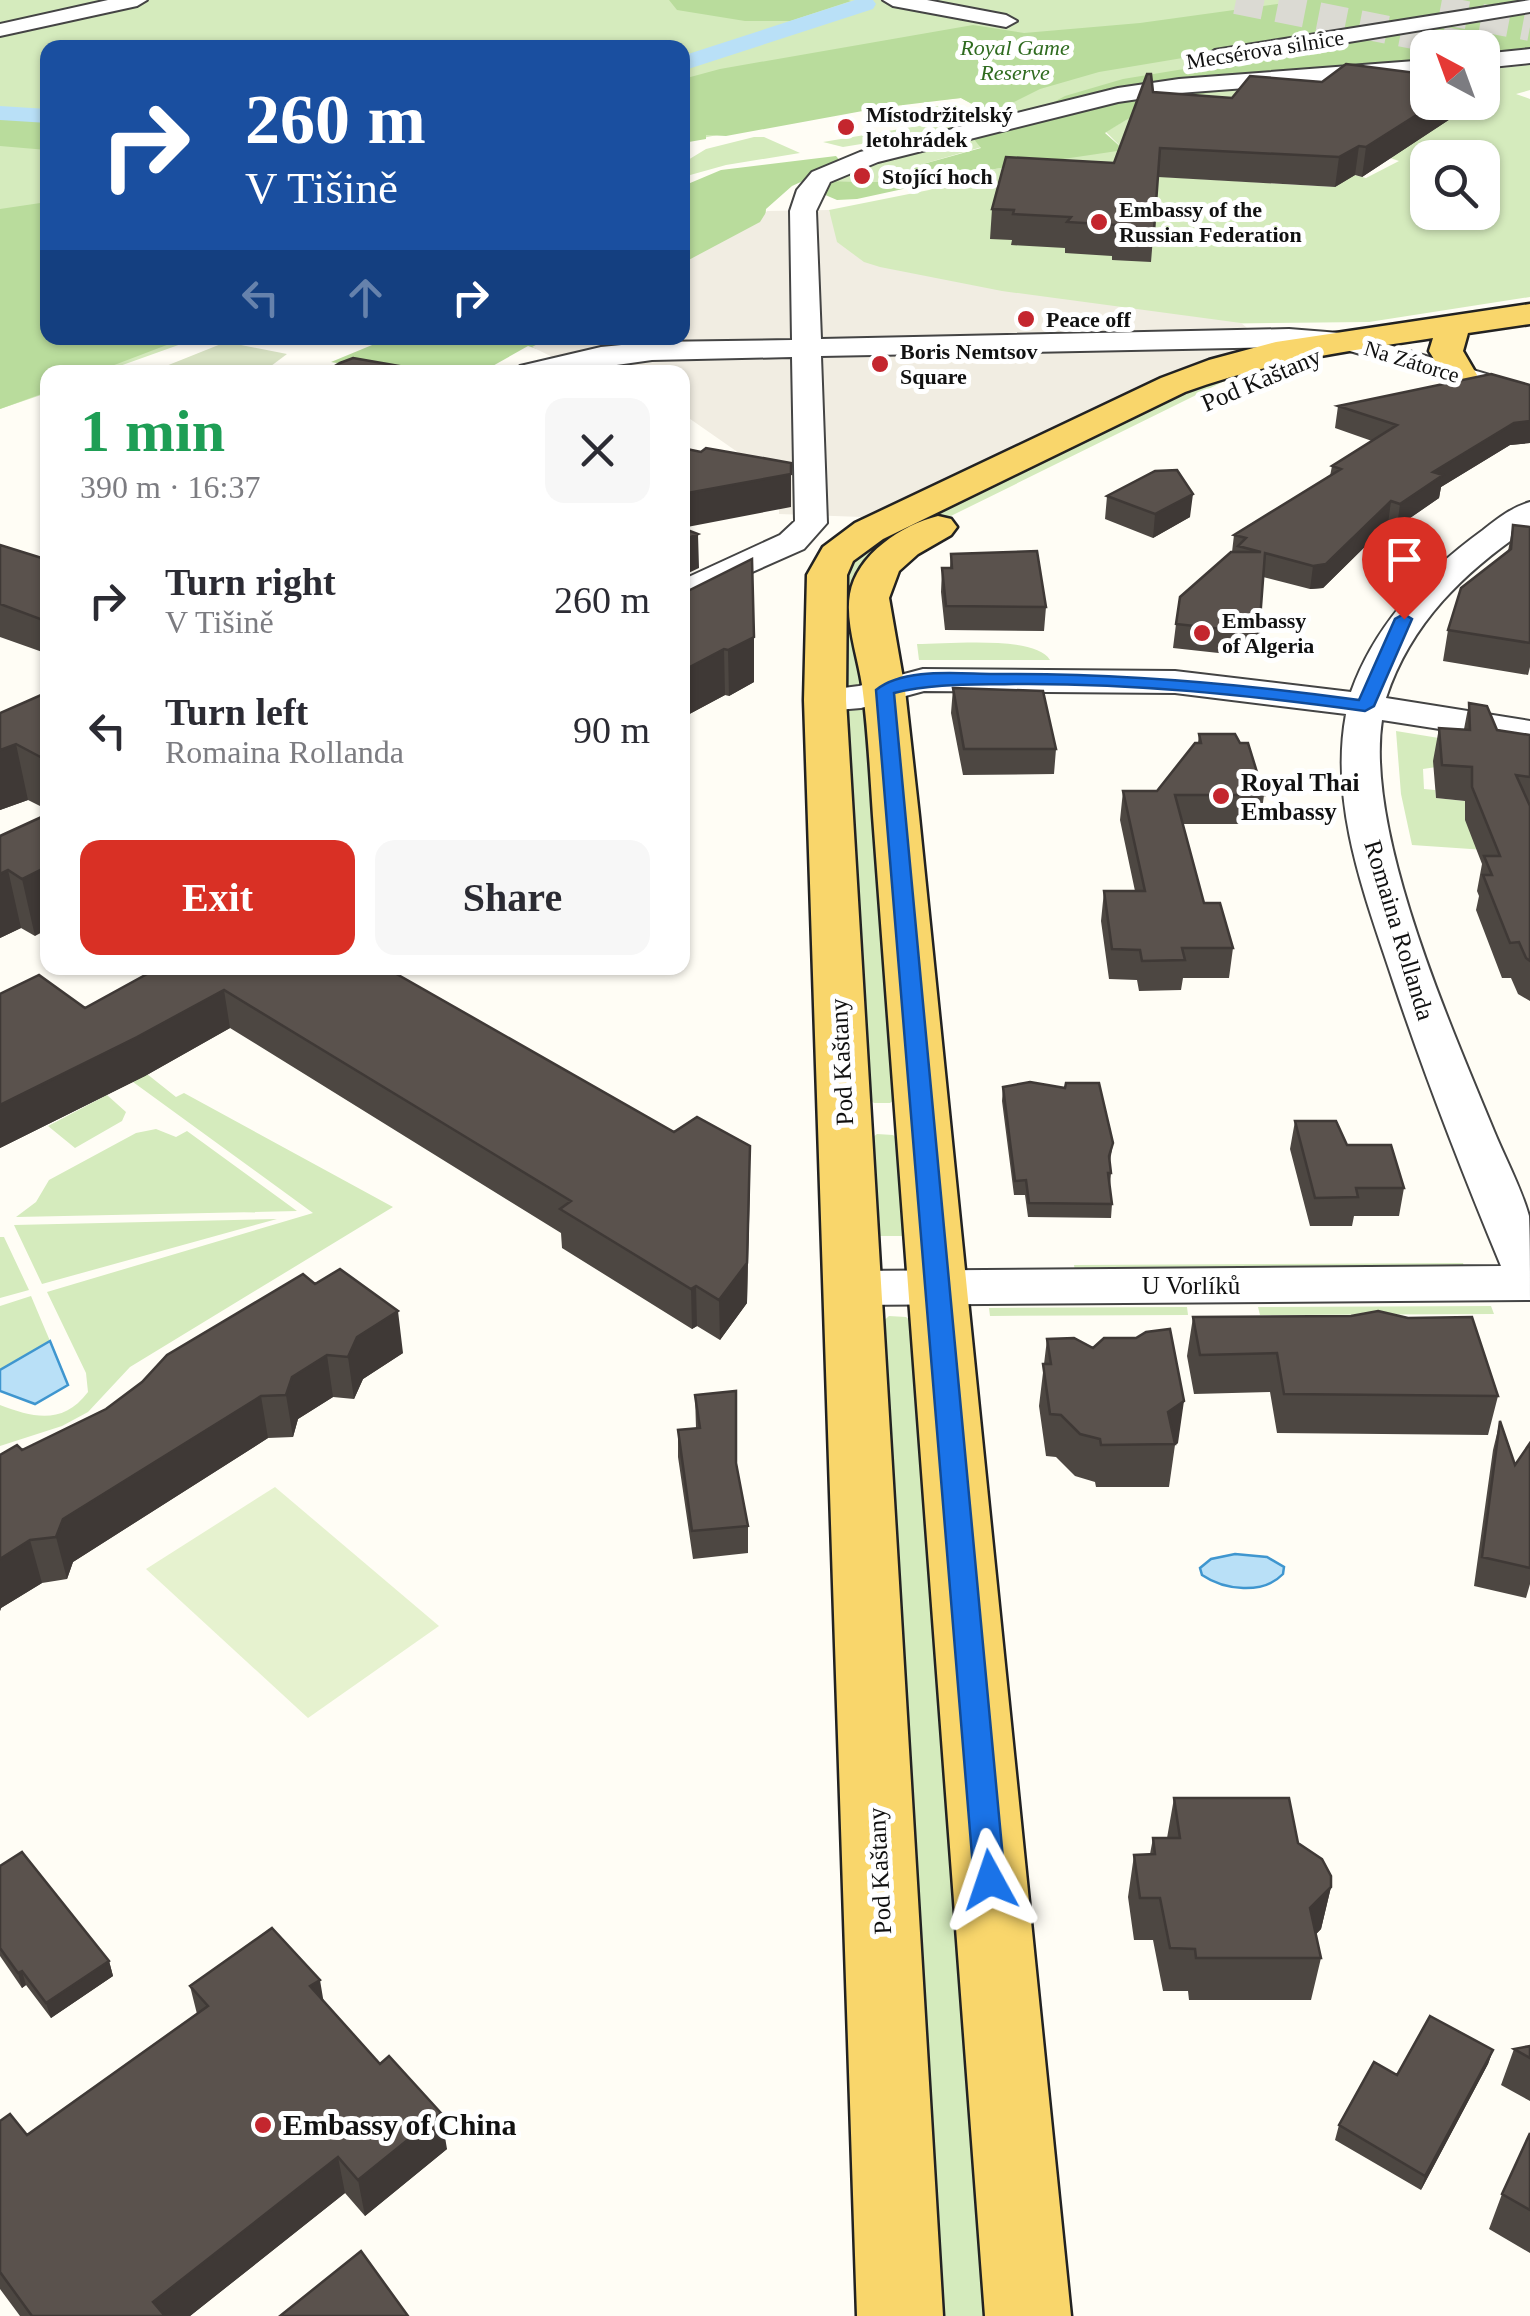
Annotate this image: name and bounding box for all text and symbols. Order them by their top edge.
street label: Mecsérova silnice [1184,25,1346,74]
north arrow [1410,30,1500,120]
map controls [1410,30,1500,230]
park label: Royal Game Reserve [959,35,1070,85]
icon: right [80,80,210,210]
text: 260 m [245,81,426,158]
place label: Místodržitelský letohrádek [866,102,1013,152]
marker: Místodržitelský letohrádek [835,116,857,138]
button: search [1410,140,1500,230]
text: V Tišině [245,163,398,213]
place label: Stojící hoch [882,164,993,189]
marker: Stojící hoch [851,165,873,187]
place label: Embassy of the Russian Federation [1119,197,1302,247]
marker: Embassy of the Russian Federation [1088,211,1110,233]
icon: left [233,270,288,325]
icon: ahead [338,270,393,325]
icon: right [443,270,498,325]
place label: Peace off [1046,307,1132,332]
marker: Peace off [1015,308,1037,330]
street label: Na Zátorce [1361,335,1463,388]
place label: Boris Nemtsov Square [900,339,1037,389]
street label: Pod Kaštany [1197,342,1325,417]
marker: Boris Nemtsov Square [869,353,891,375]
text: 1 min [80,398,225,464]
button: close [545,398,650,503]
text: 390 m · 16:37 [80,469,260,505]
pin [1362,517,1447,620]
icon: arrive [1377,532,1432,587]
text: Turn right [165,561,336,603]
icon: right [80,573,135,628]
text: 260 m [554,579,650,621]
text: V Tišině [165,604,274,640]
place label: Embassy of Algeria [1222,608,1314,658]
marker: Embassy of Algeria [1191,622,1213,644]
text: Turn left [165,691,308,733]
icon: left [80,703,135,758]
text: 90 m [573,709,650,751]
text: Romaina Rollanda [165,734,404,770]
place label: Royal Thai Embassy [1241,769,1359,825]
marker: Royal Thai Embassy [1210,785,1232,807]
street label: Romaina Rollanda [1359,837,1440,1023]
button: Exit [80,840,355,955]
button: Share [375,840,650,955]
street label: Pod Kaštany [825,997,858,1126]
street label: U Vorlíků [1142,1272,1241,1299]
street label: Pod Kaštany [863,1806,896,1935]
position arrow [938,1828,1042,1932]
place label: Embassy of China [283,2108,516,2141]
marker: Embassy of China [252,2114,274,2136]

